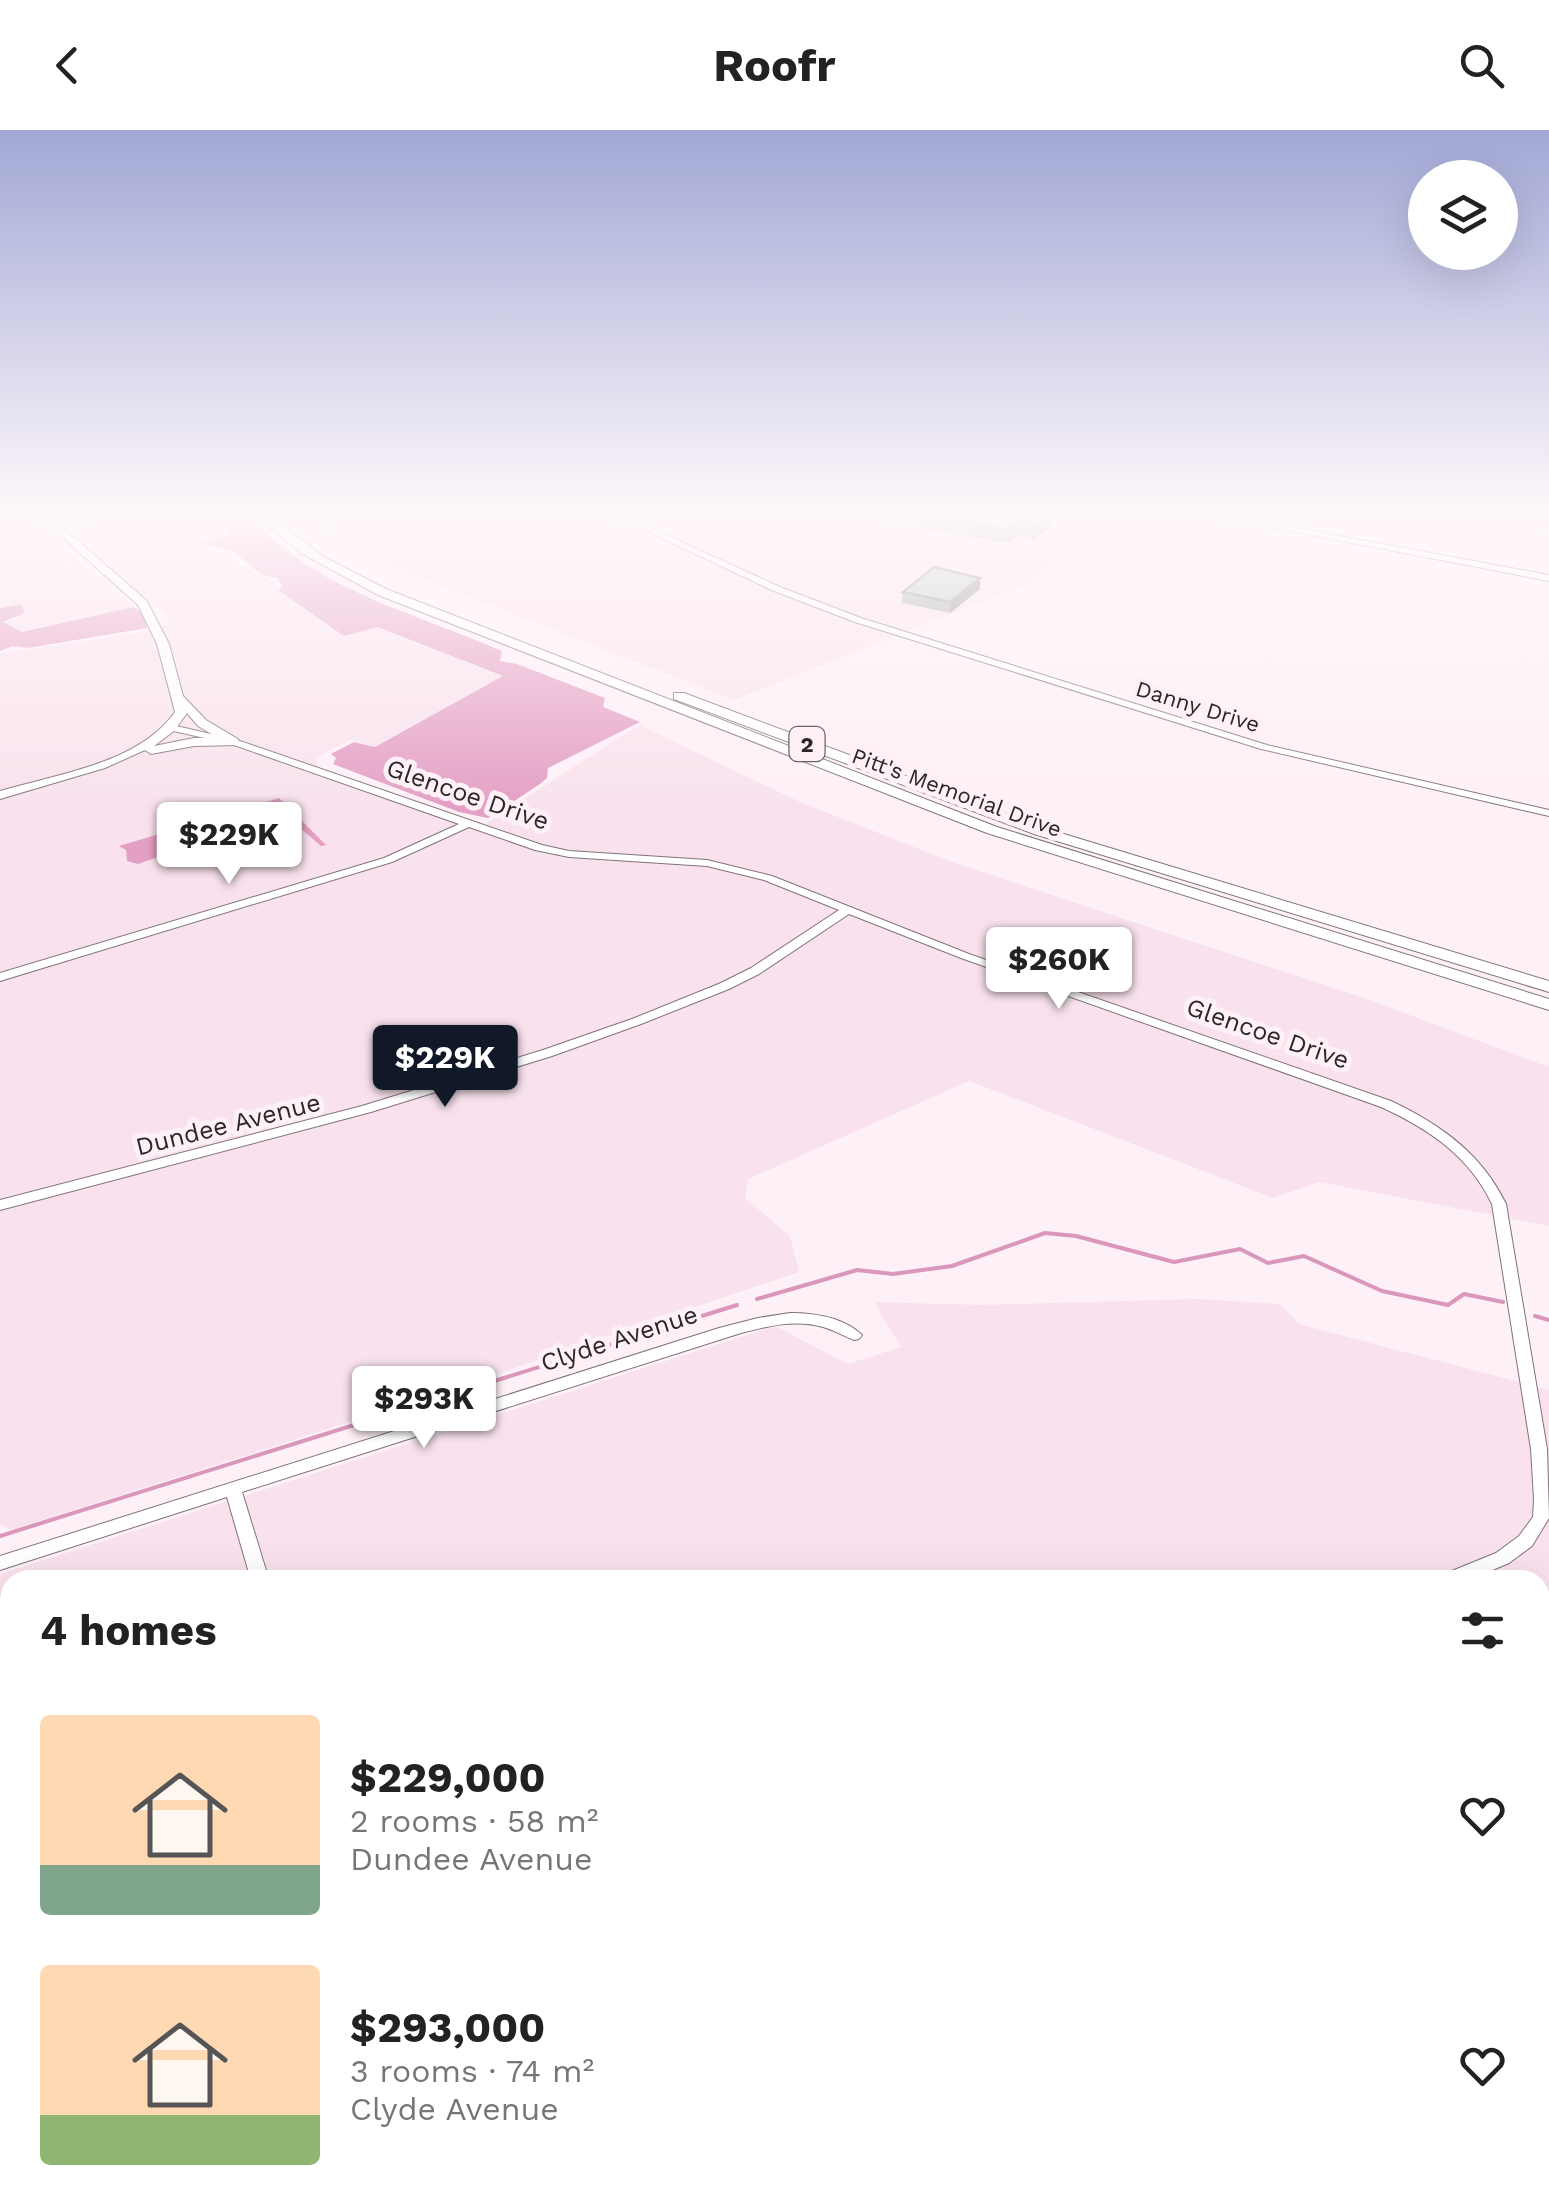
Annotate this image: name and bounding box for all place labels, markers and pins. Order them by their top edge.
pin: $229K [159,802,299,887]
pin: $260K [989,927,1129,1012]
pin: $229K [375,1025,515,1110]
pin: $293K [354,1366,494,1451]

